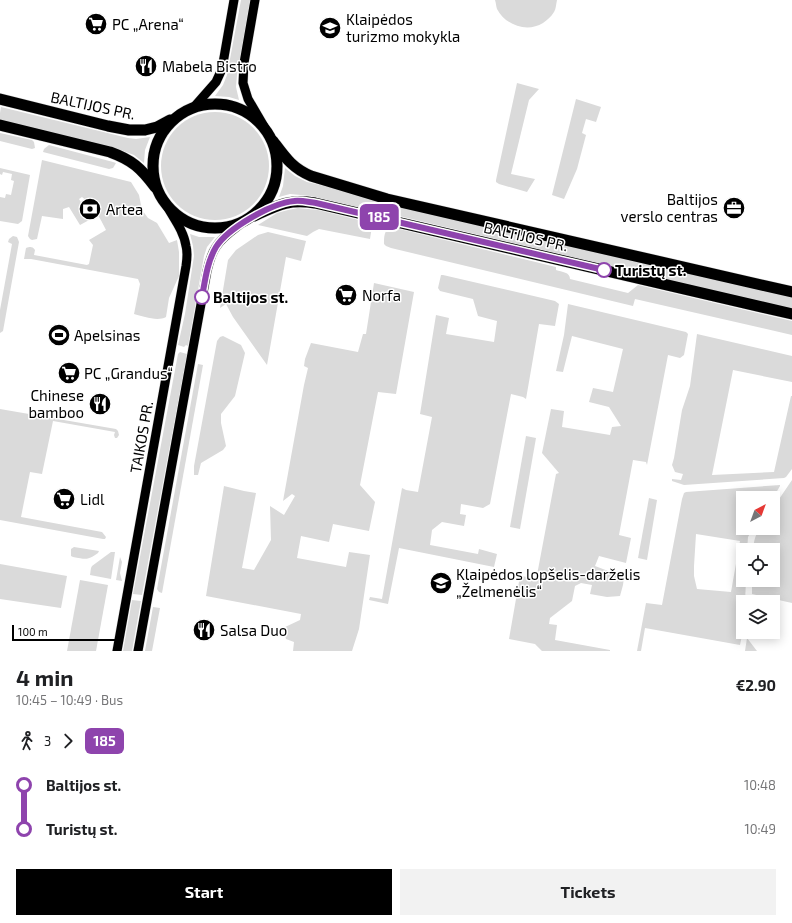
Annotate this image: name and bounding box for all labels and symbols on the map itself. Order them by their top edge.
place label: Klaipėdos turizmo mokykla [346,10,460,45]
supermarket icon: PC „Arena“ [83,11,109,37]
place label: PC „Arena“ [112,15,184,33]
school or university icon: Klaipėdos turizmo mokykla [317,15,343,41]
restaurant icon: Mabela Bistro [133,53,159,79]
place label: Mabela Bistro [162,57,257,75]
street label: BALTIJOS PR. [49,87,137,123]
place label: Baltijos verslo centras [621,190,718,225]
office icon: Baltijos verslo centras [721,195,747,221]
bank icon: Artea [77,196,103,222]
place label: Artea [106,200,143,218]
line badge: 185 [356,204,402,230]
street label: BALTIJOS PR. [482,218,570,254]
place label: Turistų st. [615,261,686,279]
marker: Turistų st. [596,262,612,278]
supermarket icon: Norfa [333,282,359,308]
place label: Norfa [362,286,401,304]
place label: Baltijos st. [213,288,288,306]
marker: Baltijos st. [194,289,210,305]
sports icon: Apelsinas [46,322,72,348]
place label: Apelsinas [74,326,140,344]
supermarket icon: PC „Grandus“ [56,360,82,386]
place label: PC „Grandus“ [84,364,173,382]
place label: Chinese bamboo [28,386,84,421]
restaurant icon: Chinese bamboo [87,391,113,417]
street label: TAIKOS PR. [126,400,156,474]
supermarket icon: Lidl [51,486,77,512]
place label: Lidl [80,490,105,508]
north arrow [736,491,780,535]
place label: Klaipėdos lopšelis-darželis „Želmenėlis“ [456,565,640,600]
school or university icon: Klaipėdos lopšelis-darželis „Želmenėlis“ [428,570,454,596]
restaurant icon: Salsa Duo [191,617,217,643]
place label: Salsa Duo [220,621,287,639]
scale bar [12,623,121,642]

